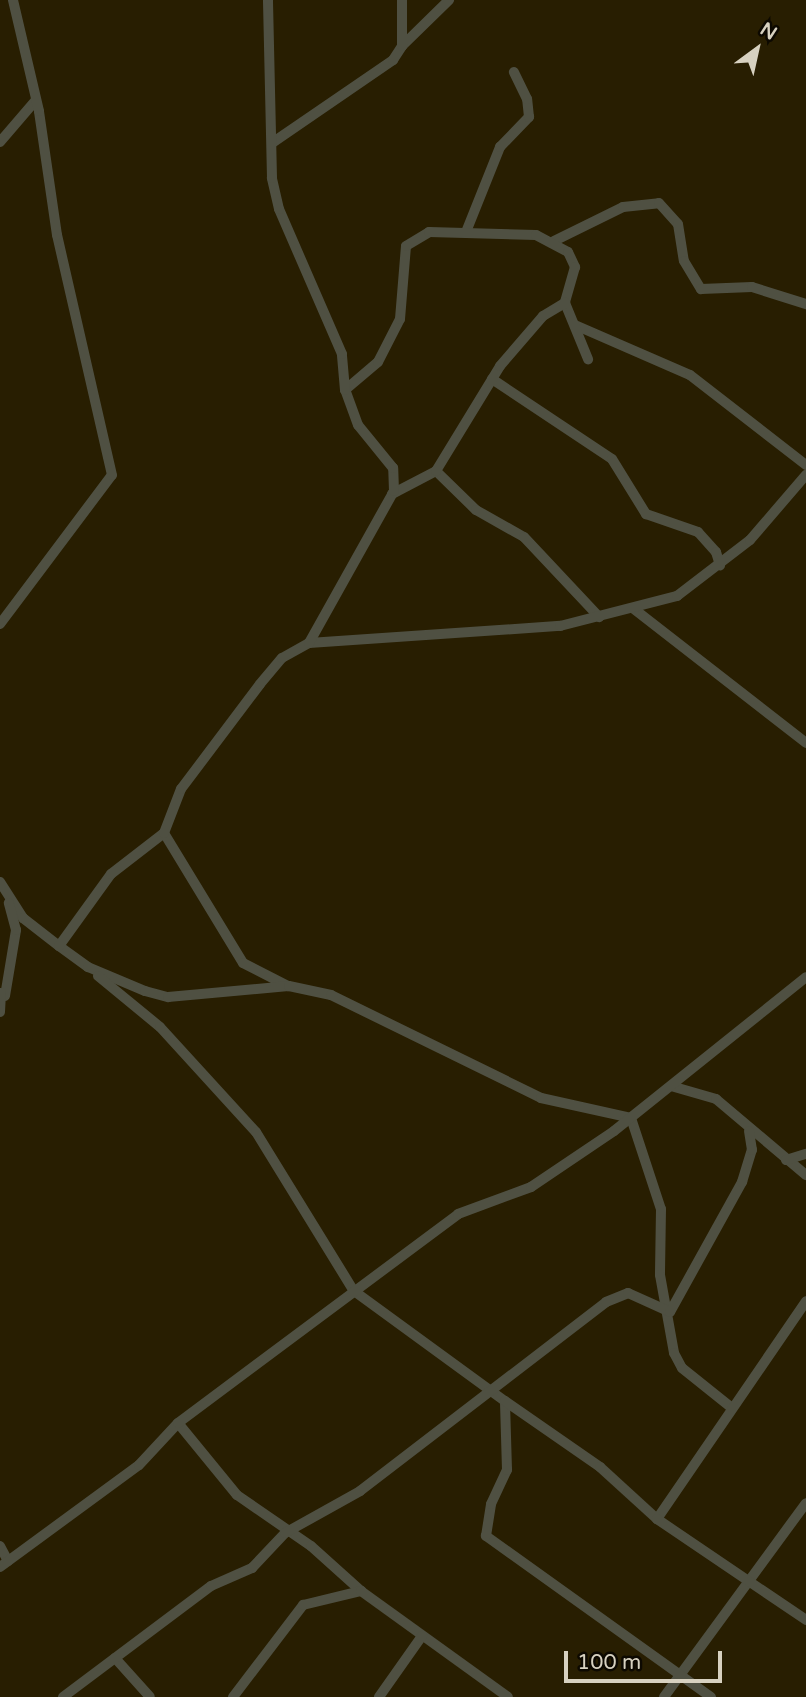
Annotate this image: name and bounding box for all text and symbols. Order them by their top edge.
north arrow [722,14,792,84]
text: N [756,18,781,45]
scale bar [568,1638,726,1682]
text: 100 m [577,1650,641,1675]

